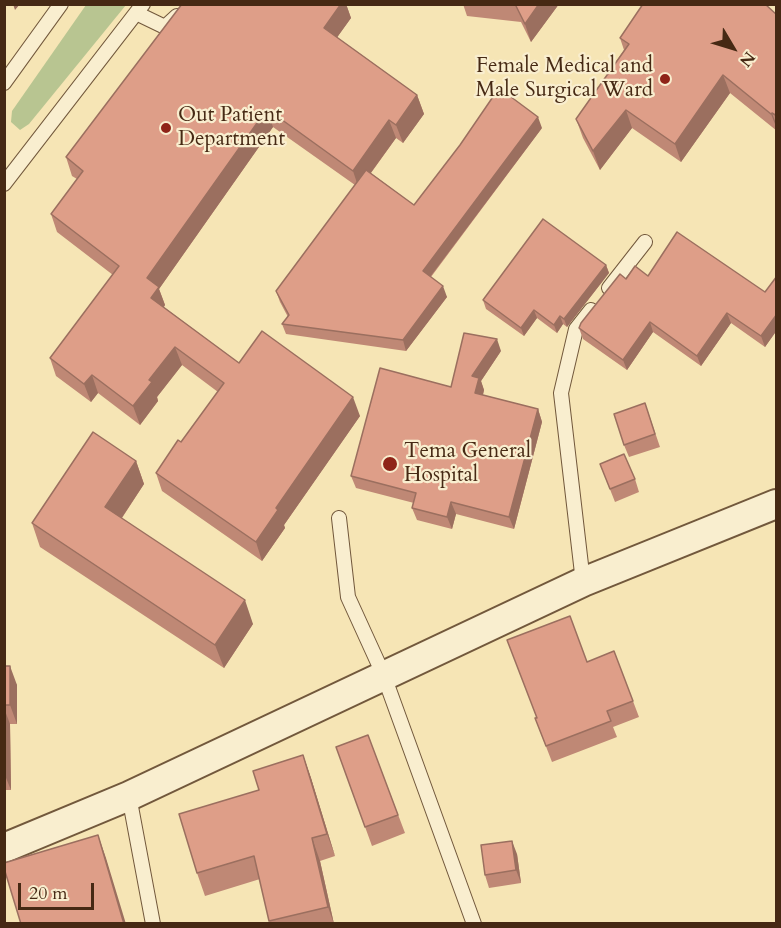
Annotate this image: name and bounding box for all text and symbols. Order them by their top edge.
north arrow [703,18,763,78]
text: N [734,47,760,71]
place label: Female Medical and Male Surgical Ward [476,54,653,104]
marker: Female Medical and Male Surgical Ward [658,72,672,86]
place label: Out Patient Department [178,103,285,153]
marker: Out Patient Department [159,121,173,135]
place label: Tema General Hospital [404,439,531,489]
marker: Tema General Hospital [381,455,399,473]
scale bar [21,871,98,909]
text: 20 m [29,881,68,906]

